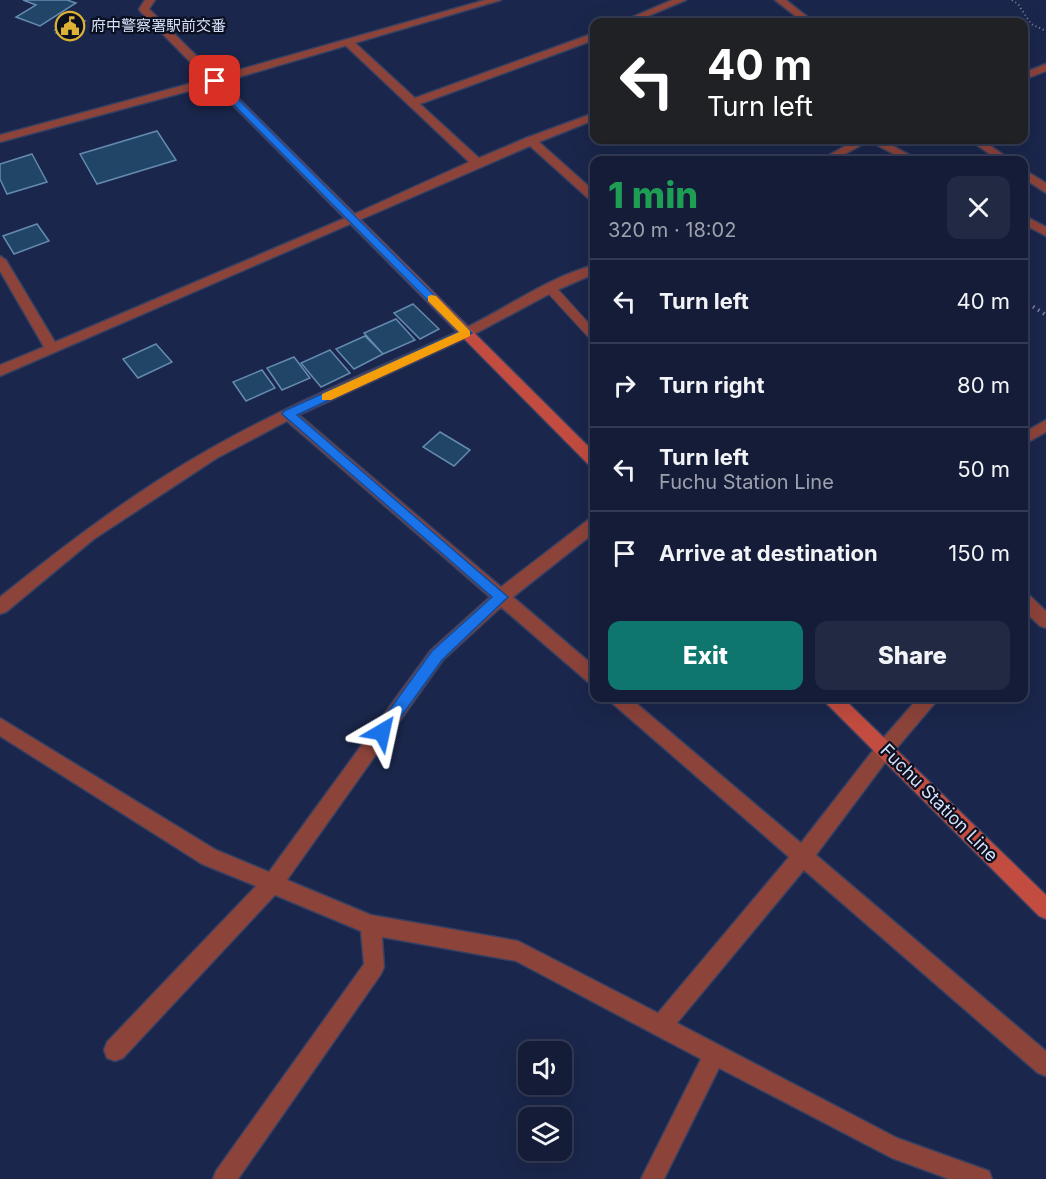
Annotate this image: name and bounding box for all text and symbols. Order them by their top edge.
public building icon: 府中警察署駅前交番 [54,10,86,42]
place label: 府中警察署駅前交番 [91,16,226,35]
text: 40 m [707,39,812,90]
icon: left [608,42,686,120]
pin [189,55,240,106]
icon: arrive [198,64,231,97]
text: Turn left [707,90,813,123]
text: 1 min [608,173,698,217]
button: close [947,176,1010,239]
text: 320 m · 18:02 [608,218,736,242]
icon: left [608,285,641,318]
text: Turn left [659,288,749,314]
text: 40 m [956,288,1010,314]
icon: right [608,369,641,402]
text: Turn right [659,372,765,398]
text: 80 m [957,372,1010,398]
text: Turn left [659,444,749,470]
icon: left [608,453,641,486]
text: 50 m [957,456,1010,482]
text: Fuchu Station Line [659,470,834,494]
icon: arrive [608,537,641,570]
text: Arrive at destination [659,540,878,566]
text: 150 m [948,540,1010,566]
button: Exit [608,621,803,690]
button: Share [815,621,1010,690]
position arrow [350,700,414,764]
street label: Fuchu Station Line [876,740,1002,866]
map controls [518,1041,572,1161]
button: sound [518,1041,572,1095]
button: layers [518,1107,572,1161]

